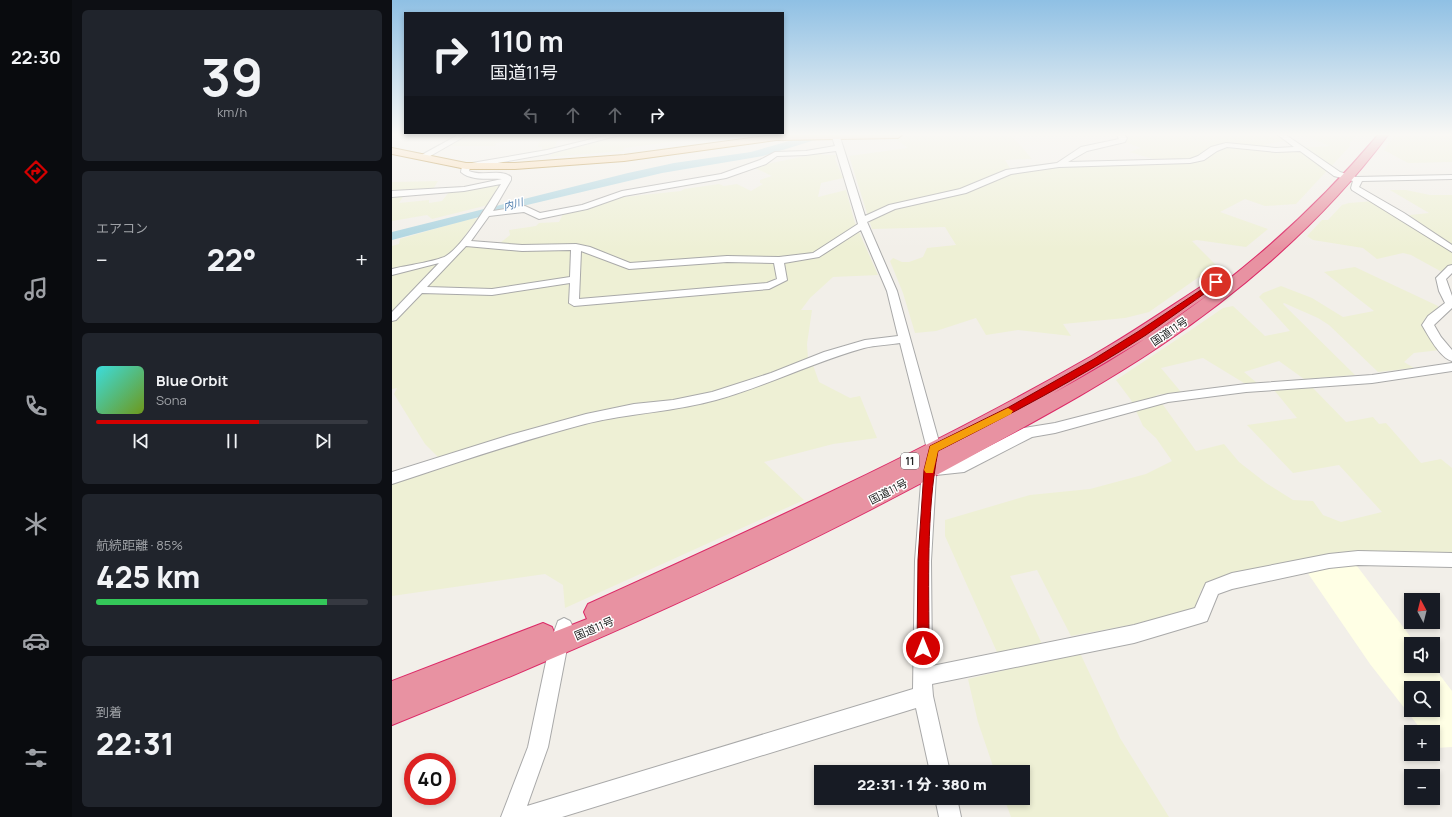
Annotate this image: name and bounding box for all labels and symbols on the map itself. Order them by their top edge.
water label: 内川 [502,194,525,213]
pin [1199,265,1233,299]
street label: 国道11号 [1148,313,1190,349]
road number: 11 [901,453,919,469]
street label: 国道11号 [866,475,910,507]
north arrow [1404,593,1440,629]
street label: 国道11号 [572,613,616,643]
position arrow [902,627,944,669]
speed limit sign: 40 [404,753,456,805]

